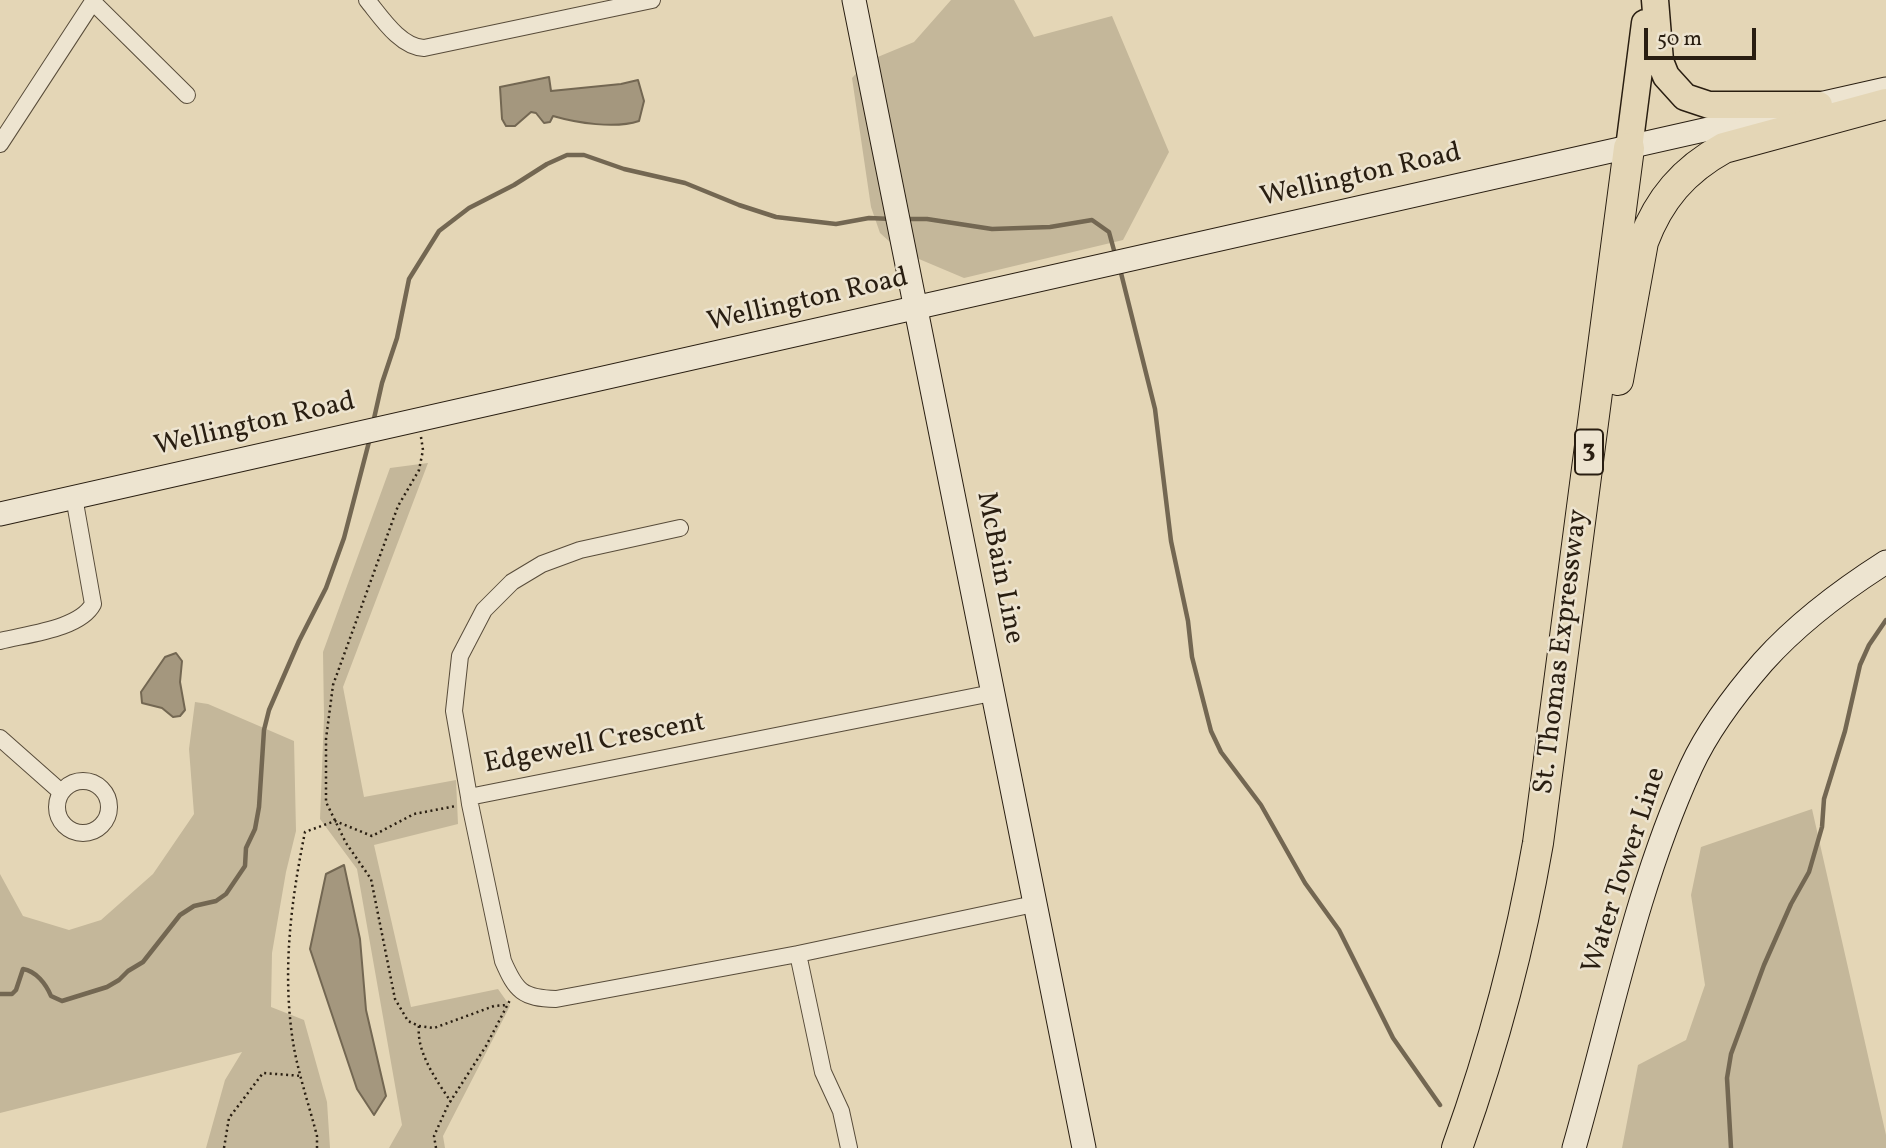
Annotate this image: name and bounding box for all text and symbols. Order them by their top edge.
scale bar [1648,14,1760,58]
text: 50 m [1657,25,1702,54]
street label: Wellington Road [1257,138,1465,216]
street label: Wellington Road [704,263,912,341]
street label: Wellington Road [151,387,359,465]
road number: 3 [1575,430,1603,474]
street label: McBain Line [967,489,1029,647]
street label: St. Thomas Expressway [1529,508,1597,796]
street label: Edgewell Crescent [482,707,708,783]
street label: Water Tower Line [1577,764,1675,978]

